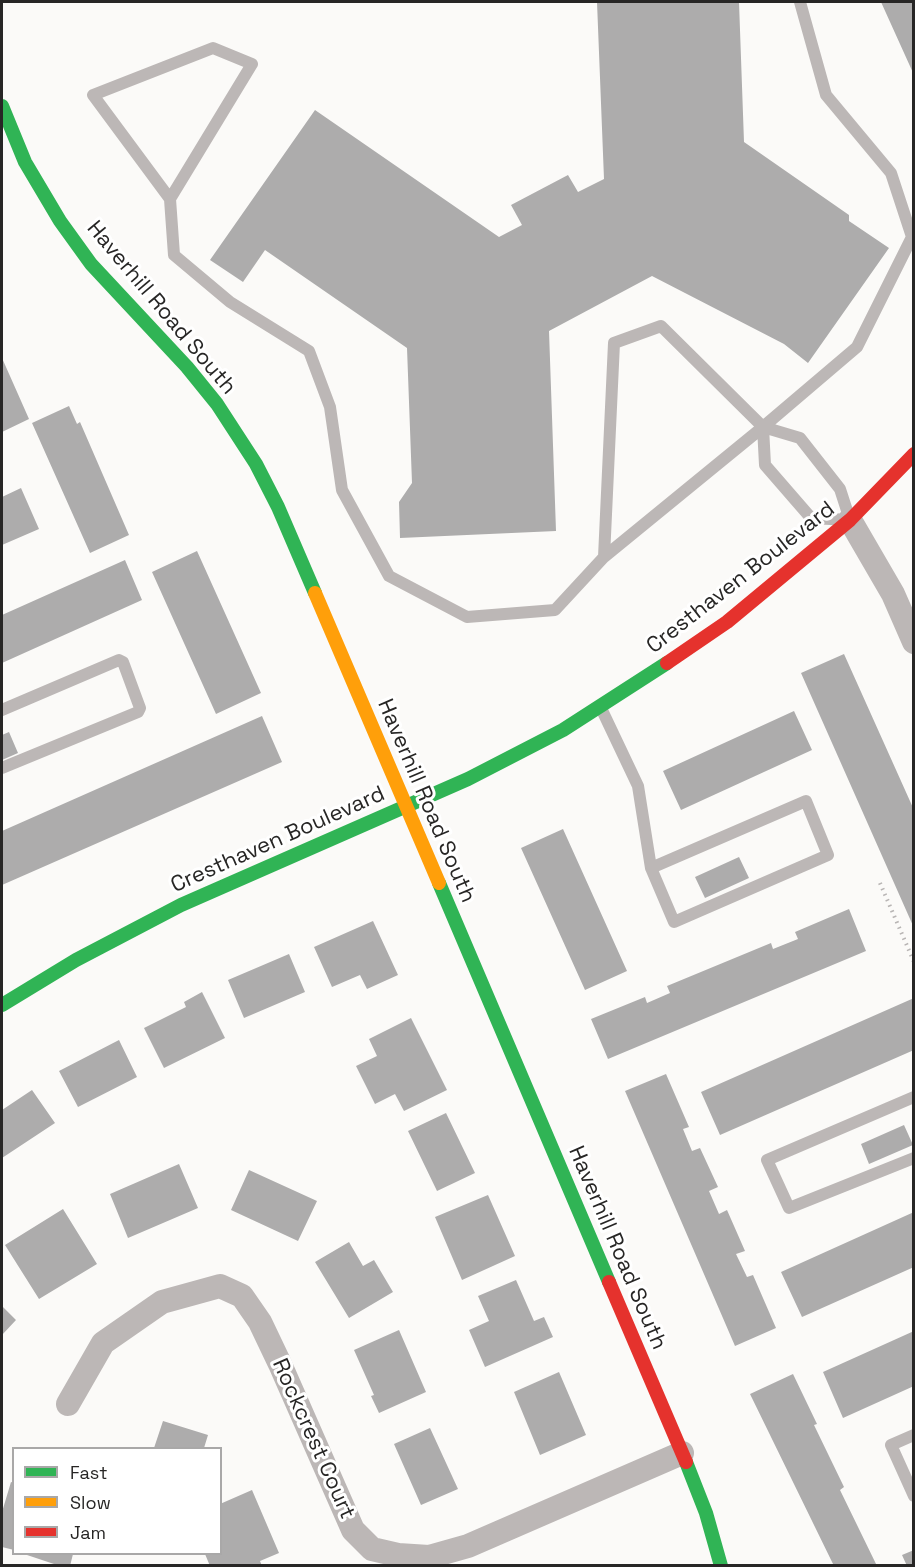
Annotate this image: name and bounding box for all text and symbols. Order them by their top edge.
street label: Haverhill Road South [81,216,241,400]
street label: Cresthaven Boulevard [642,496,840,660]
street label: Haverhill Road South [371,695,481,907]
street label: Cresthaven Boulevard [167,781,389,899]
street label: Haverhill Road South [562,1142,672,1354]
street label: Rockcrest Court [266,1355,360,1523]
legend [12,1447,222,1555]
text: Fast [70,1461,107,1484]
text: Slow [70,1491,111,1514]
text: Jam [70,1521,106,1544]

